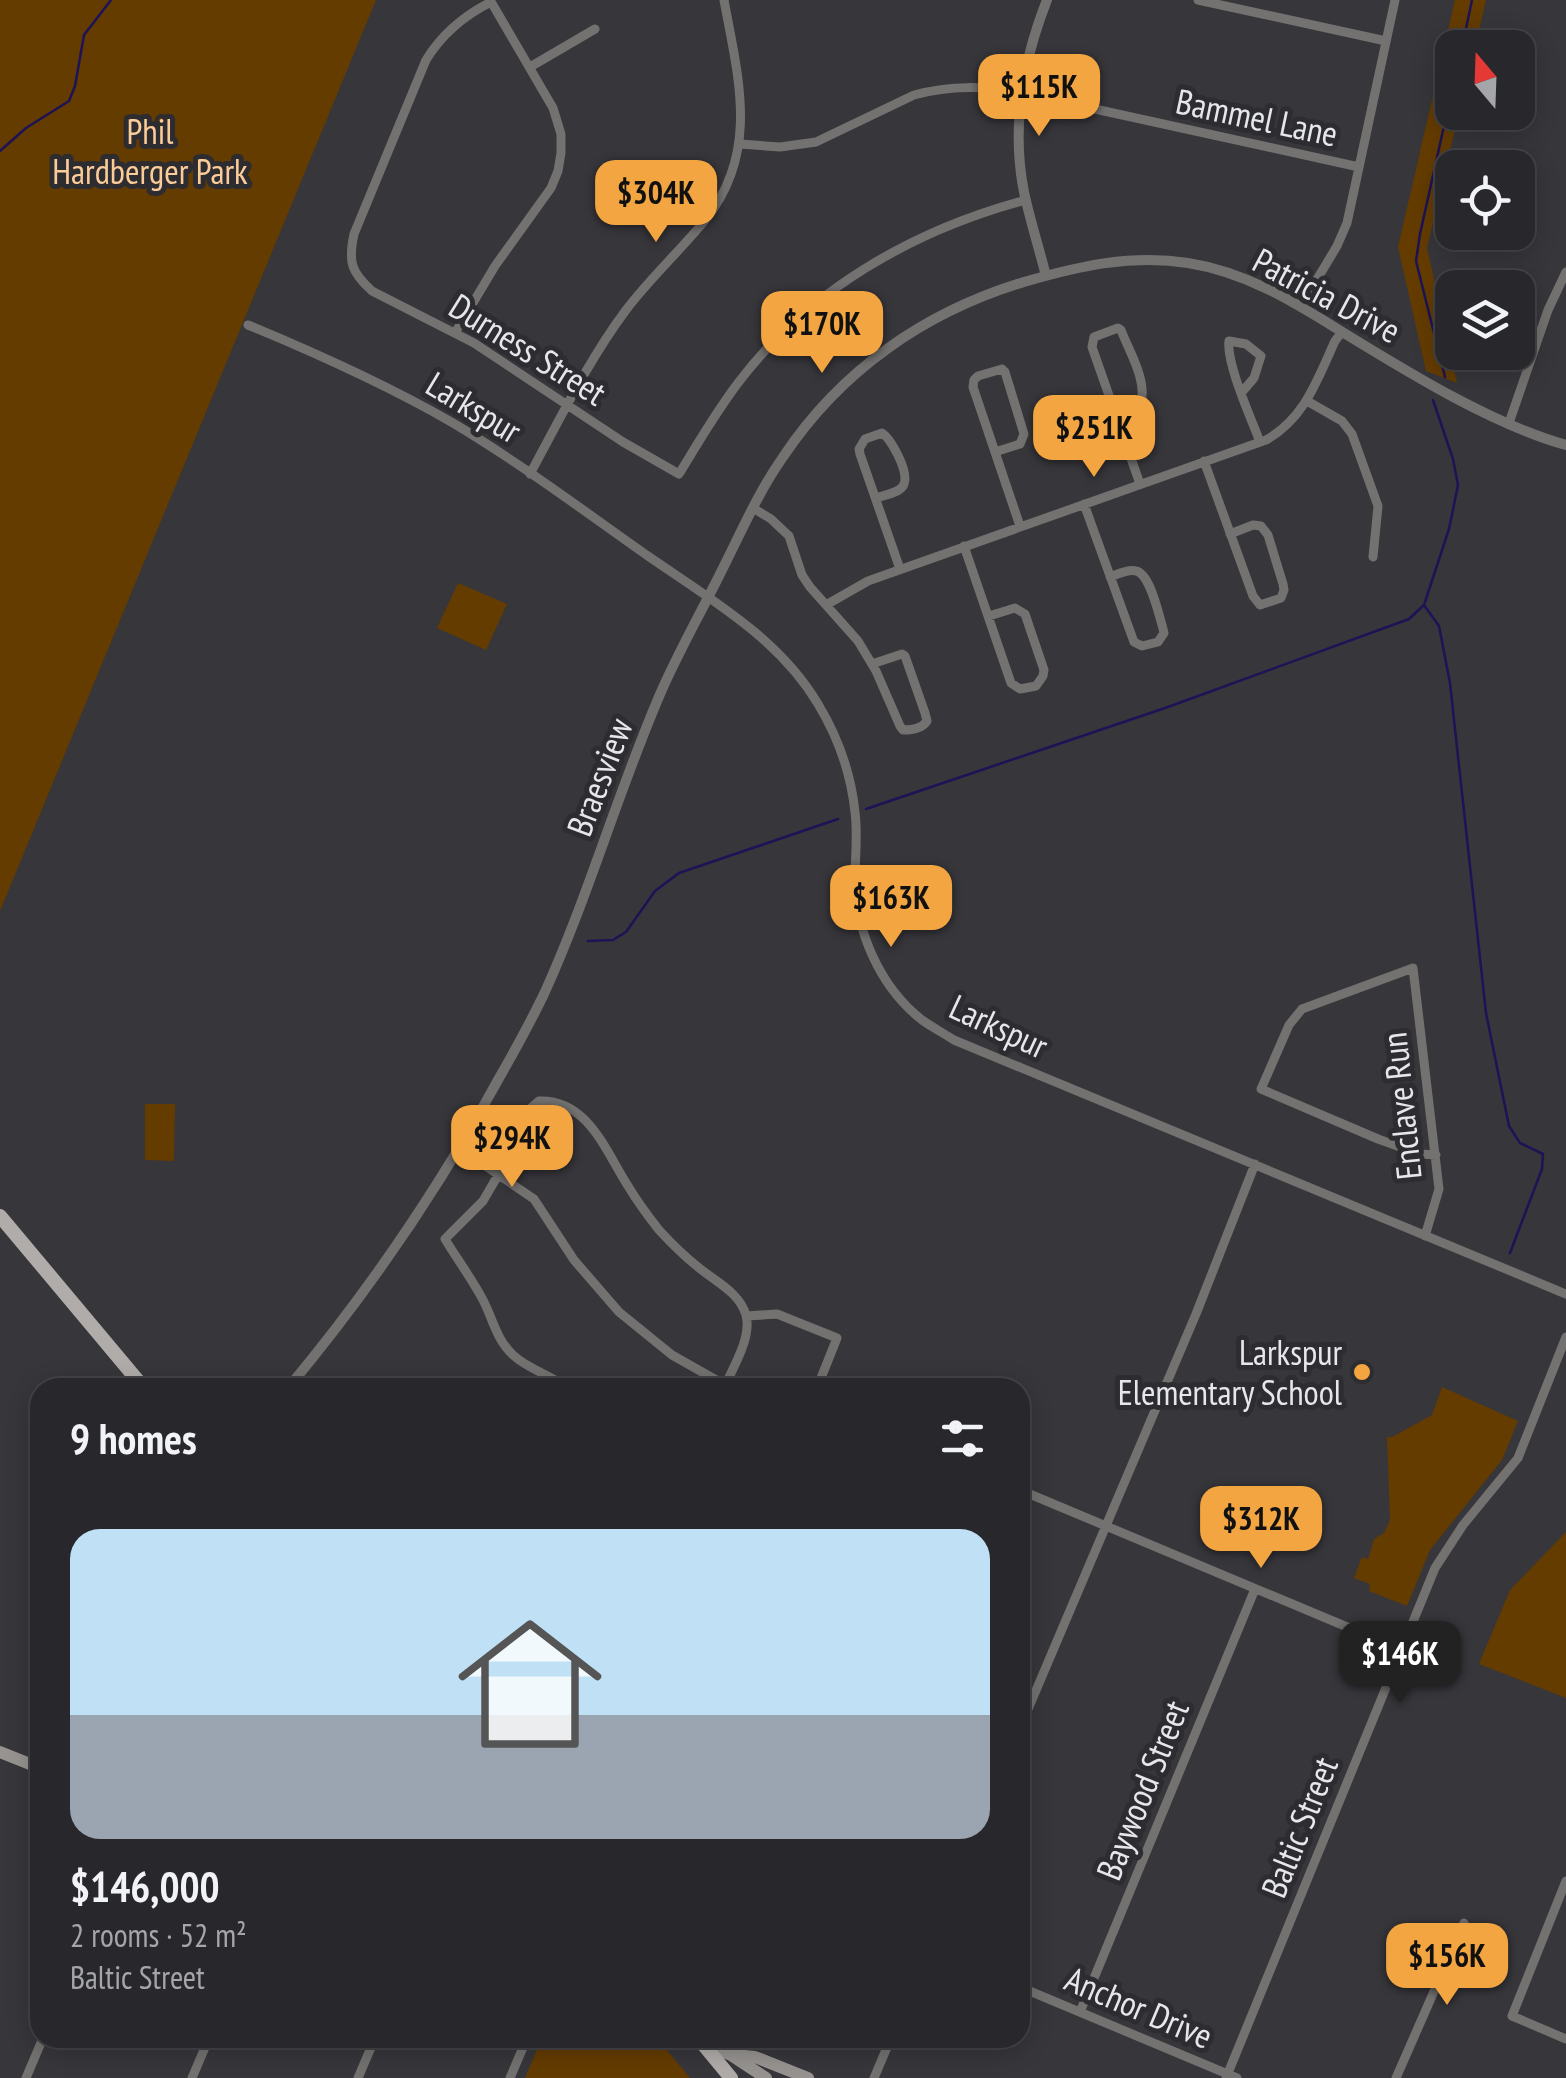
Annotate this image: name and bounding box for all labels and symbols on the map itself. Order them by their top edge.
north arrow [1435,30,1535,130]
pin: $115K [969,54,1109,139]
street label: Bammel Lane [1172,77,1342,157]
park label: Phil Hardberger Park [52,108,248,194]
pin: $304K [586,160,726,245]
street label: Patricia Drive [1245,237,1409,353]
street label: Durness Street [441,283,615,415]
pin: $170K [752,291,892,376]
street label: Larkspur [418,361,530,453]
pin: $251K [1024,395,1164,480]
street label: Braesview [556,711,643,842]
pin: $163K [821,865,961,950]
street label: Larkspur [943,983,1056,1069]
street label: Enclave Run [1370,1030,1432,1182]
pin: $294K [442,1105,582,1190]
place label: Larkspur Elementary School [1118,1329,1342,1415]
marker: Larkspur Elementary School [1351,1361,1373,1383]
pin: $312K [1191,1486,1331,1571]
pin: $146K [1330,1621,1470,1706]
street label: Baywood Street [1085,1693,1199,1886]
street label: Baltic Street [1250,1750,1348,1904]
pin: $156K [1377,1923,1517,2008]
street label: Anchor Drive [1058,1955,1220,2059]

